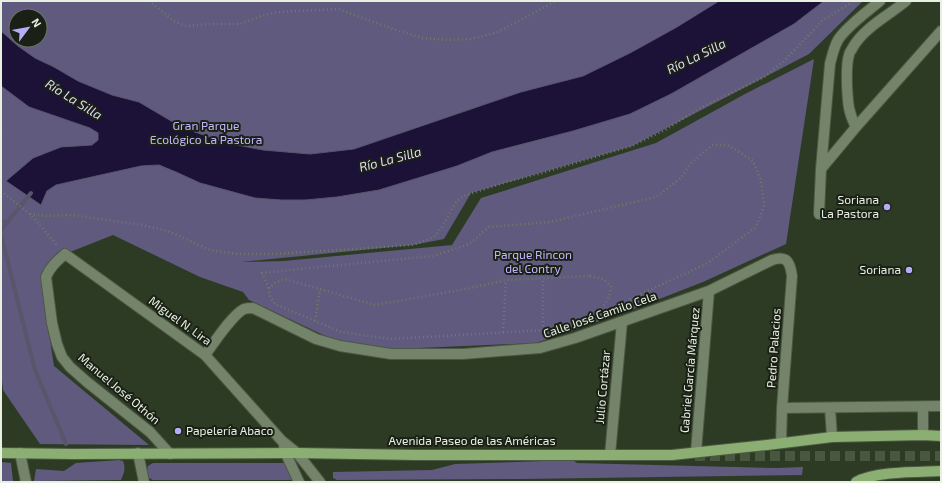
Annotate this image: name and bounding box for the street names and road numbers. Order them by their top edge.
street label: Calle José Camilo Cela [541,288,658,340]
street label: Miguel N. Lira [147,293,215,348]
street label: Gabriel García Márquez [677,307,701,433]
street label: Pedro Palacios [763,308,783,388]
street label: Julio Cortázar [592,349,612,424]
street label: Manuel José Othón [76,350,163,427]
street label: Avenida Paseo de las Américas [388,433,556,447]

